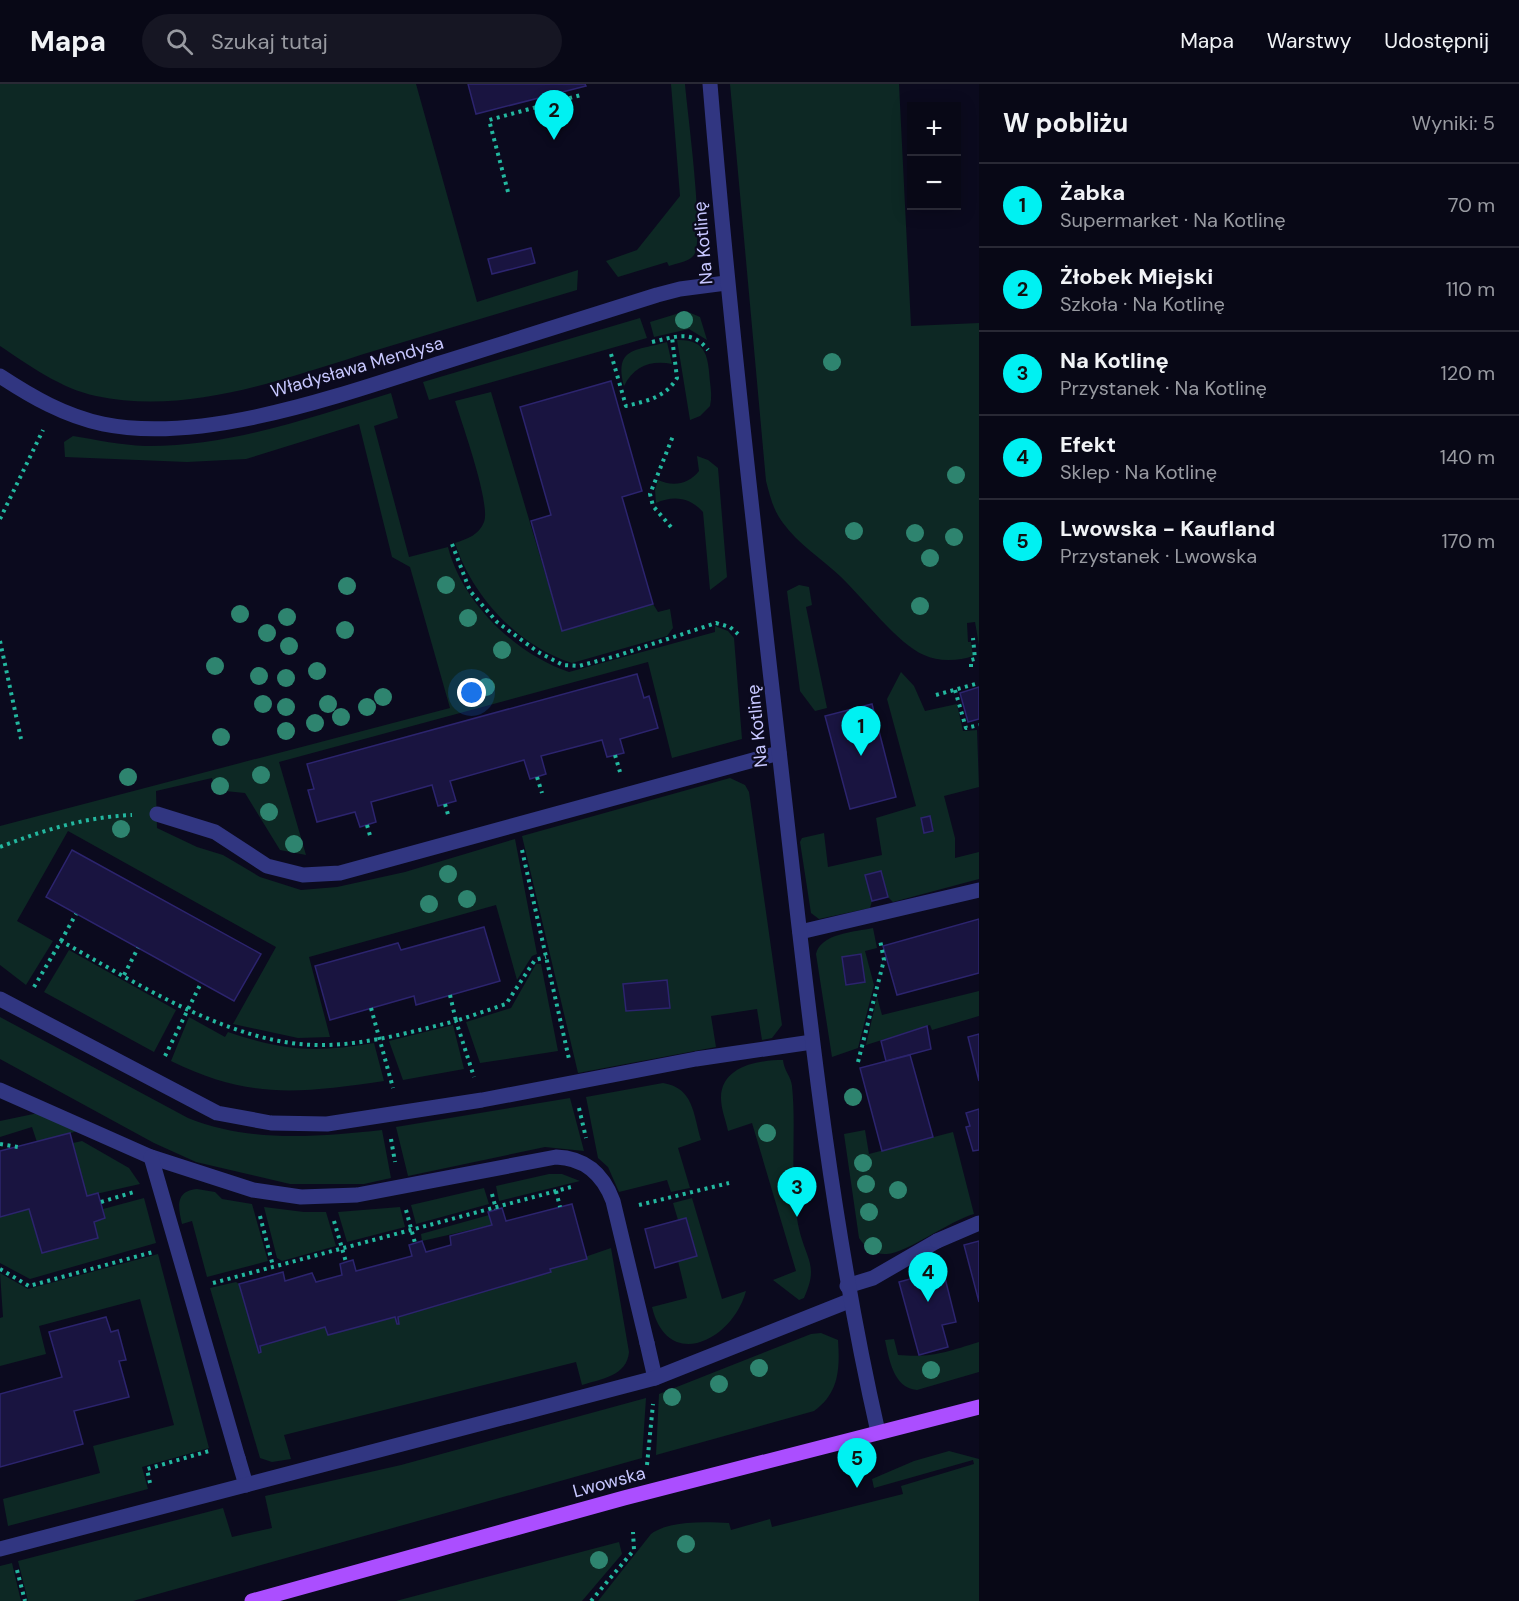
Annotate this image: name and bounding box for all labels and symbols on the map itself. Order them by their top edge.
pin: 2 [534,91,574,140]
street label: Na Kotlinę [687,201,719,285]
street label: Władysława Mendysa [268,331,446,403]
your location [457,678,486,707]
street label: Na Kotlinę [741,683,773,769]
pin: 1 [842,706,880,756]
pin: 3 [778,1168,816,1217]
pin: 4 [908,1252,948,1302]
pin: 5 [838,1438,876,1488]
street label: Lwowska [570,1461,648,1503]

